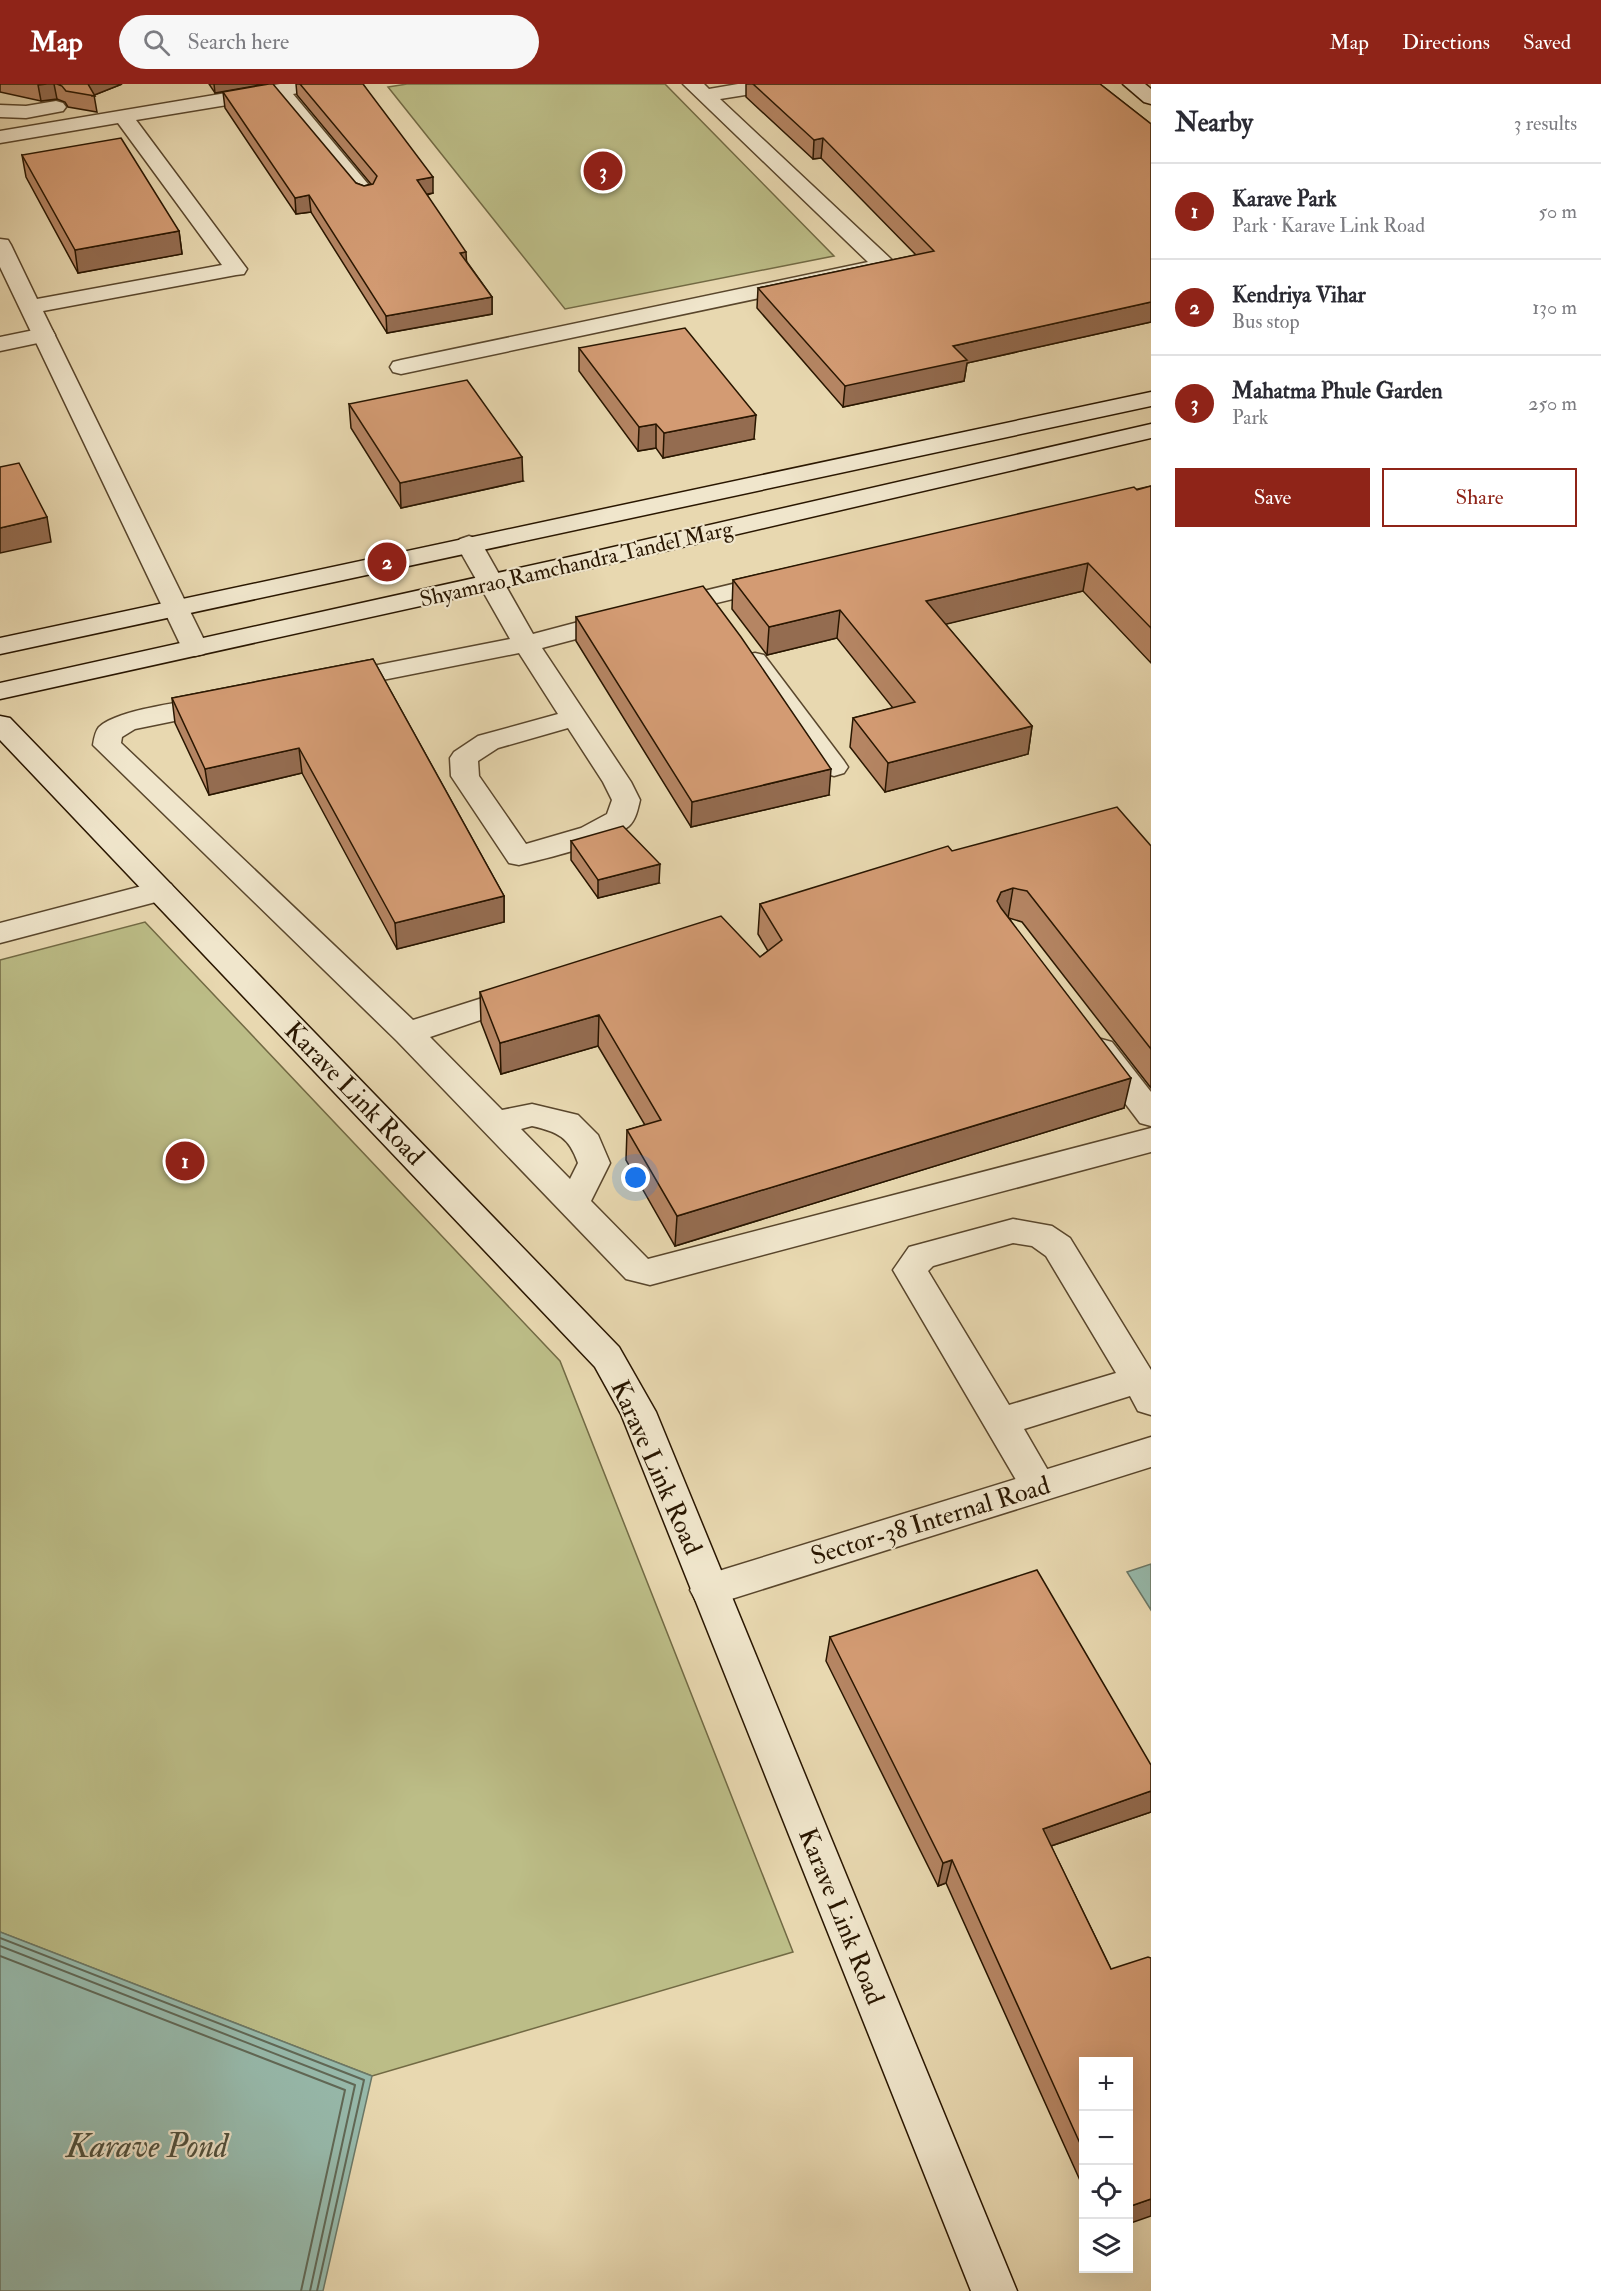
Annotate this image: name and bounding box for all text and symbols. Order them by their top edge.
search box [119,15,539,69]
text: Map [30,25,83,60]
icon: search [140,26,173,59]
text: Search here [188,28,289,56]
text: Map [1329,29,1369,56]
text: Directions [1402,29,1490,56]
text: Saved [1523,29,1571,56]
text: Nearby [1175,107,1253,139]
text: 3 results [1514,111,1577,136]
pin: 3 [584,148,622,194]
text: Karave Park [1232,185,1336,213]
text: 1 [1191,199,1198,224]
text: 50 m [1538,199,1577,224]
text: Park · Karave Link Road [1232,213,1425,238]
text: Kendriya Vihar [1232,281,1366,309]
text: 2 [1189,295,1200,320]
text: 130 m [1532,295,1577,320]
text: Bus stop [1232,309,1300,334]
text: Mahatma Phule Garden [1232,377,1443,405]
text: 3 [1191,391,1198,416]
text: 250 m [1528,391,1577,416]
text: Park [1232,405,1268,430]
button: Save [1175,468,1370,527]
button: Share [1382,468,1577,527]
street label: Shyamrao Ramchandra Tandel Marg [417,514,737,614]
pin: 2 [368,540,406,584]
street label: Karave Link Road [278,1015,431,1172]
pin: 1 [166,1138,204,1184]
your location [621,1163,650,1192]
street label: Karave Link Road [603,1375,709,1560]
street label: Sector-38 Internal Road [807,1469,1054,1573]
street label: Karave Link Road [791,1823,891,2010]
map controls [1079,2057,1133,2273]
button: + [1079,2057,1133,2111]
button: − [1079,2111,1133,2165]
water label: Karave Pond [64,2126,230,2167]
button: locate [1079,2165,1133,2219]
button: layers [1079,2219,1133,2273]

